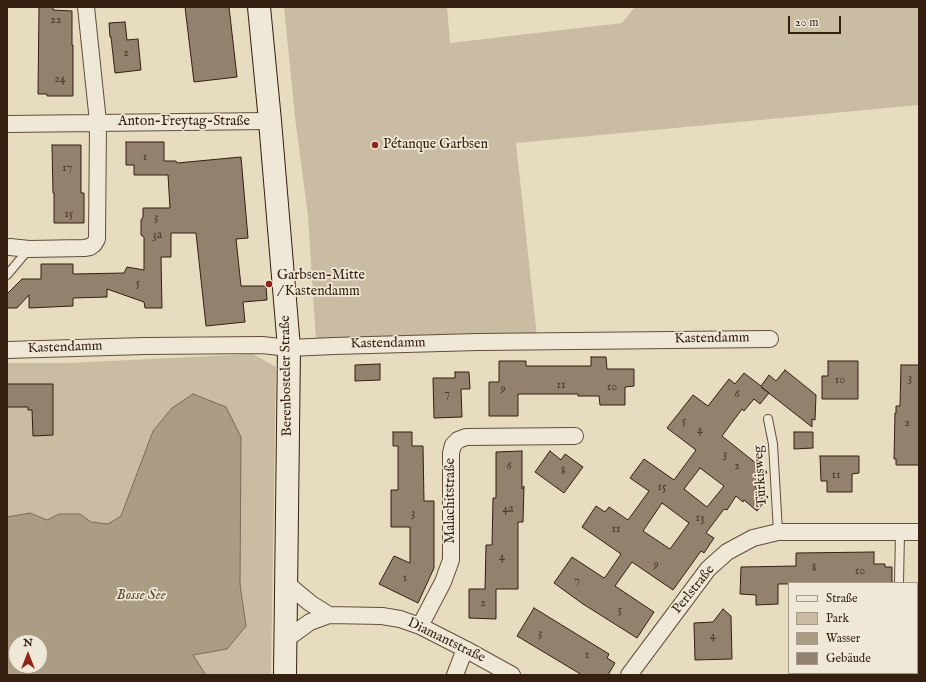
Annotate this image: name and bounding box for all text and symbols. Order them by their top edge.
scale bar [790,8,843,34]
house number: 22 [50,14,62,28]
text: 20 m [795,15,818,30]
house number: 2 [123,47,129,61]
house number: 24 [54,73,66,87]
street label: Anton-Freytag-Straße [118,114,250,130]
place label: Pétanque Garbsen [383,137,488,153]
marker: Pétanque Garbsen [370,140,380,150]
house number: 1 [143,151,147,165]
house number: 17 [62,162,72,176]
house number: 15 [65,208,73,222]
house number: 3 [154,211,158,225]
house number: 3a [152,229,162,243]
place label: Garbsen-Mitte / Kastendamm [277,268,365,300]
house number: 5 [136,277,140,291]
marker: Garbsen-Mitte / Kastendamm [264,279,274,289]
street label: Berenbosteler Straße [278,315,296,437]
street label: Kastendamm [674,330,750,348]
street label: Kastendamm [350,335,426,353]
street label: Kastendamm [27,338,103,358]
house number: 3 [908,372,912,386]
house number: 10 [835,374,845,388]
house number: 11 [557,379,565,393]
house number: 10 [607,381,617,395]
house number: 9 [500,383,506,397]
house number: 7 [444,388,450,402]
house number: 6 [734,388,740,402]
house number: 5 [682,415,686,429]
house number: 2 [904,417,910,431]
house number: 4 [697,424,703,438]
street label: Türkisweg [750,445,772,507]
house number: 3 [723,448,727,462]
street label: Malachitstraße [443,458,459,544]
house number: 6 [506,460,512,474]
house number: 2 [734,460,740,474]
house number: 8 [561,465,565,479]
house number: 11 [832,469,840,483]
house number: 15 [658,481,666,495]
house number: 4a [502,503,514,517]
house number: 3 [411,507,415,521]
house number: 13 [696,512,704,526]
house number: 11 [612,523,620,537]
house number: 4 [499,551,505,565]
house number: 9 [653,559,659,573]
street label: Perlstraße [669,562,719,618]
house number: 8 [812,562,816,576]
house number: 10 [855,565,865,579]
house number: 1 [403,572,407,586]
house number: 7 [574,575,580,589]
legend [788,582,918,674]
water label: Bosse See [116,587,166,605]
text: Straße [826,591,858,606]
house number: 2 [480,597,486,611]
house number: 5 [618,604,622,618]
text: Park [826,611,849,626]
street label: Diamantstraße [404,615,488,667]
house number: 3 [538,627,542,641]
house number: 4 [710,630,716,644]
text: Wasser [826,631,860,646]
north arrow [8,634,48,674]
text: N [23,636,33,650]
house number: 1 [585,649,589,663]
text: Gebäude [826,651,871,666]

